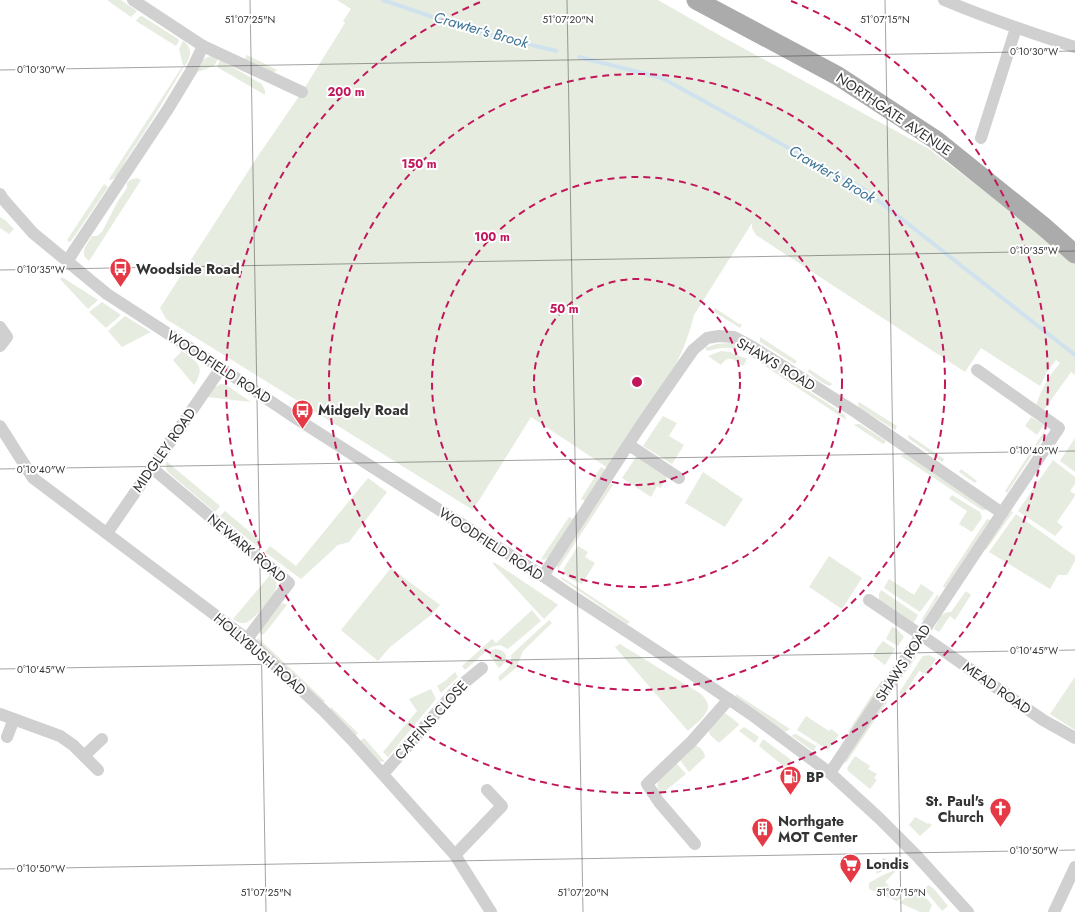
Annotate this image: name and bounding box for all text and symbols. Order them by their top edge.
water label: Crawter's Brook [431,6,531,54]
text: 51°07'25"N [225,12,275,27]
text: 51°07'20"N [542,12,594,27]
text: 51°07'15"N [860,12,910,27]
text: 0°10'30"W [1010,44,1058,59]
text: 0°10'30"W [17,62,65,77]
street label: NORTHGATE AVENUE [832,68,956,160]
text: 200 m [327,83,365,101]
water label: Crawter's Brook [785,140,880,209]
text: 150 m [401,155,437,173]
text: 100 m [474,228,510,246]
text: 0°10'35"W [1010,243,1058,258]
bus stop icon: Woodside Road [108,256,134,289]
place label: Woodside Road [136,259,240,279]
text: 0°10'35"W [17,262,65,277]
text: 50 m [549,300,579,318]
street label: WOODFIELD ROAD [163,326,275,408]
street label: SHAWS ROAD [733,333,819,395]
centre of rings [630,375,644,389]
bus stop icon: Midgely Road [289,397,315,430]
place label: Midgely Road [318,400,408,420]
street label: MIDGLEY ROAD [128,404,200,496]
text: 0°10'40"W [1010,443,1058,458]
text: 0°10'40"W [17,462,65,477]
street label: WOODFIELD ROAD [435,503,547,585]
street label: NEWARK ROAD [203,509,291,587]
street label: HOLLYBUSH ROAD [210,608,310,700]
street label: SHAWS ROAD [871,620,935,706]
text: 0°10'45"W [1010,643,1058,658]
street label: MEAD ROAD [959,657,1035,719]
text: 0°10'45"W [17,662,65,677]
street label: CAFFINS CLOSE [390,676,472,764]
fuel station icon: BP [777,764,803,797]
place label: BP [806,767,824,787]
place label: St. Paul's Church [925,791,985,827]
church icon: St. Paul's Church [987,796,1013,829]
place label: Northgate MOT Center [778,811,858,847]
building icon: Northgate MOT Center [749,816,775,849]
text: 0°10'50"W [1010,843,1058,858]
supermarket icon: Londis [838,851,864,884]
place label: Londis [866,854,909,874]
text: 0°10'50"W [17,861,65,876]
text: 51°07'25"N [241,885,291,900]
text: 51°07'20"N [557,885,609,900]
text: 51°07'15"N [876,885,926,900]

